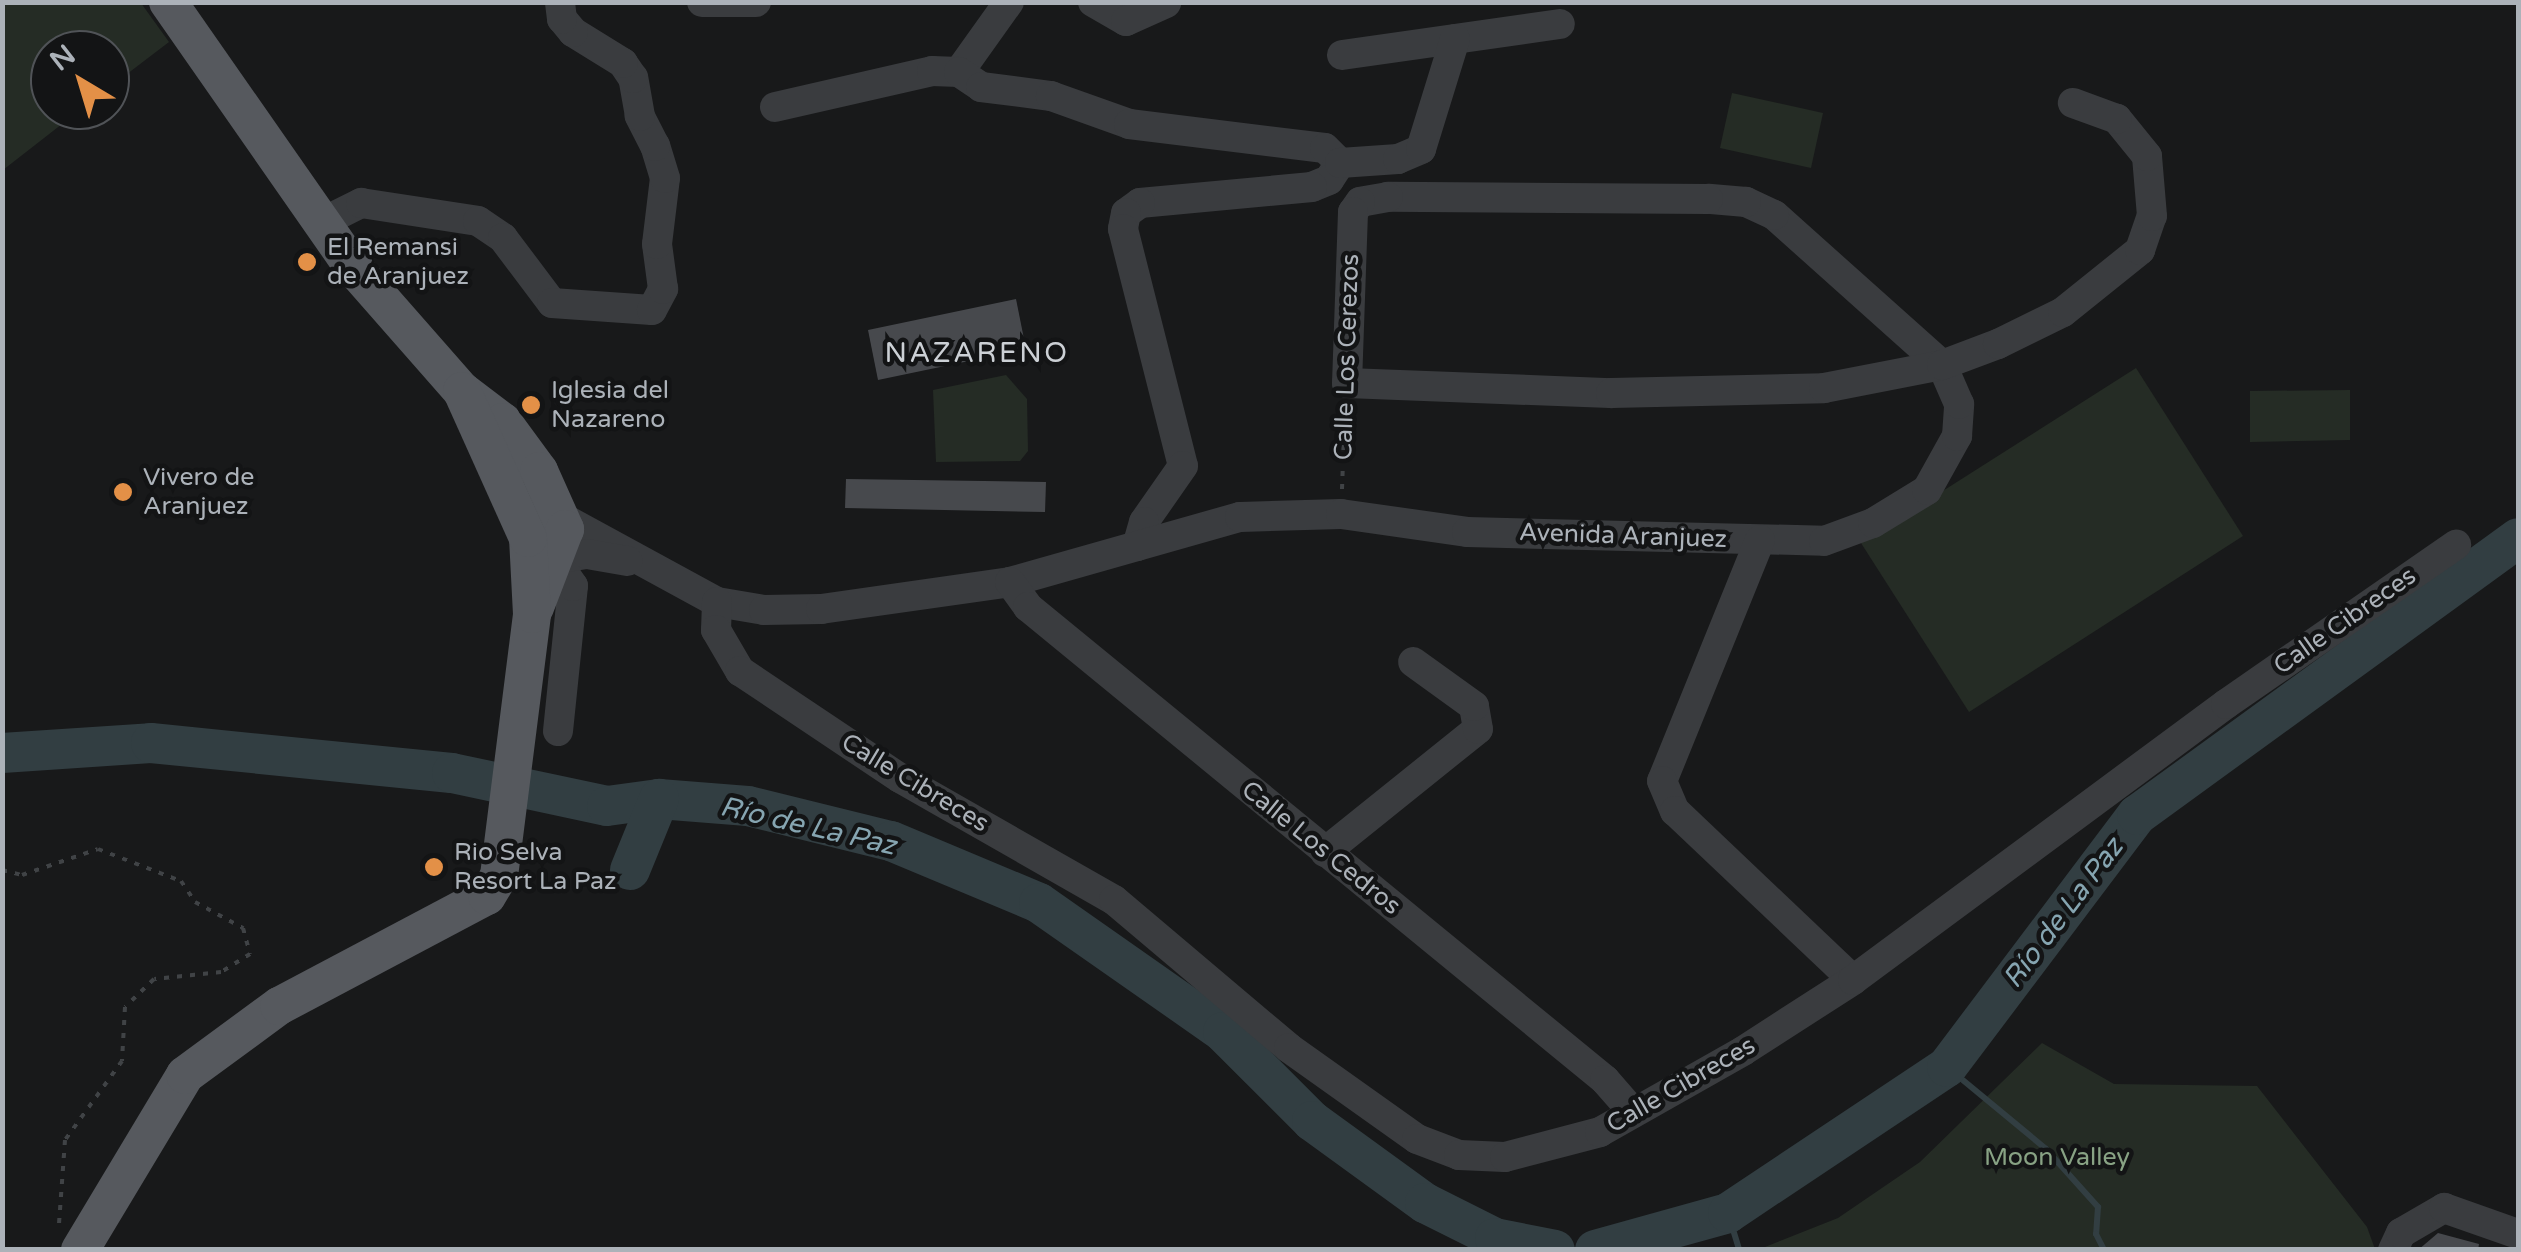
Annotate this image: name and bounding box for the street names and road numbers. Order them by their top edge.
street label: Calle Los Cerezos [1328,253,1366,461]
street label: Avenida Aranjuez [1518,517,1728,555]
street label: Calle Cibreces [2268,561,2422,681]
street label: Calle Cibreces [836,727,994,839]
street label: Calle Los Cedros [1235,775,1407,921]
street label: Calle Cibreces [1601,1030,1761,1140]

